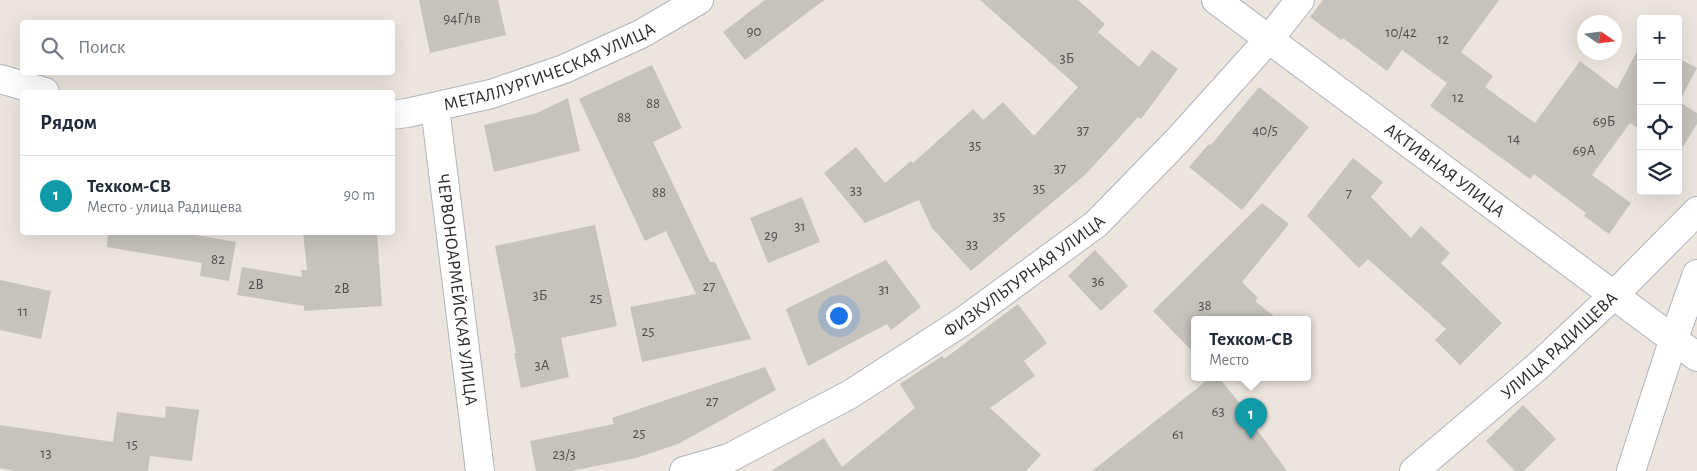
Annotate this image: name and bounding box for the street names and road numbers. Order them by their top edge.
street label: МЕТАЛЛУРГИЧЕСКАЯ УЛИЦА [442,20,659,114]
street label: АКТИВНАЯ УЛИЦА [1381,120,1508,221]
street label: ЧЕРВОНОАРМЕЙСКАЯ УЛИЦА [433,173,480,407]
street label: ФИЗКУЛЬТУРНАЯ УЛИЦА [941,212,1109,341]
street label: УЛИЦА РАДИЩЕВА [1498,289,1622,403]

